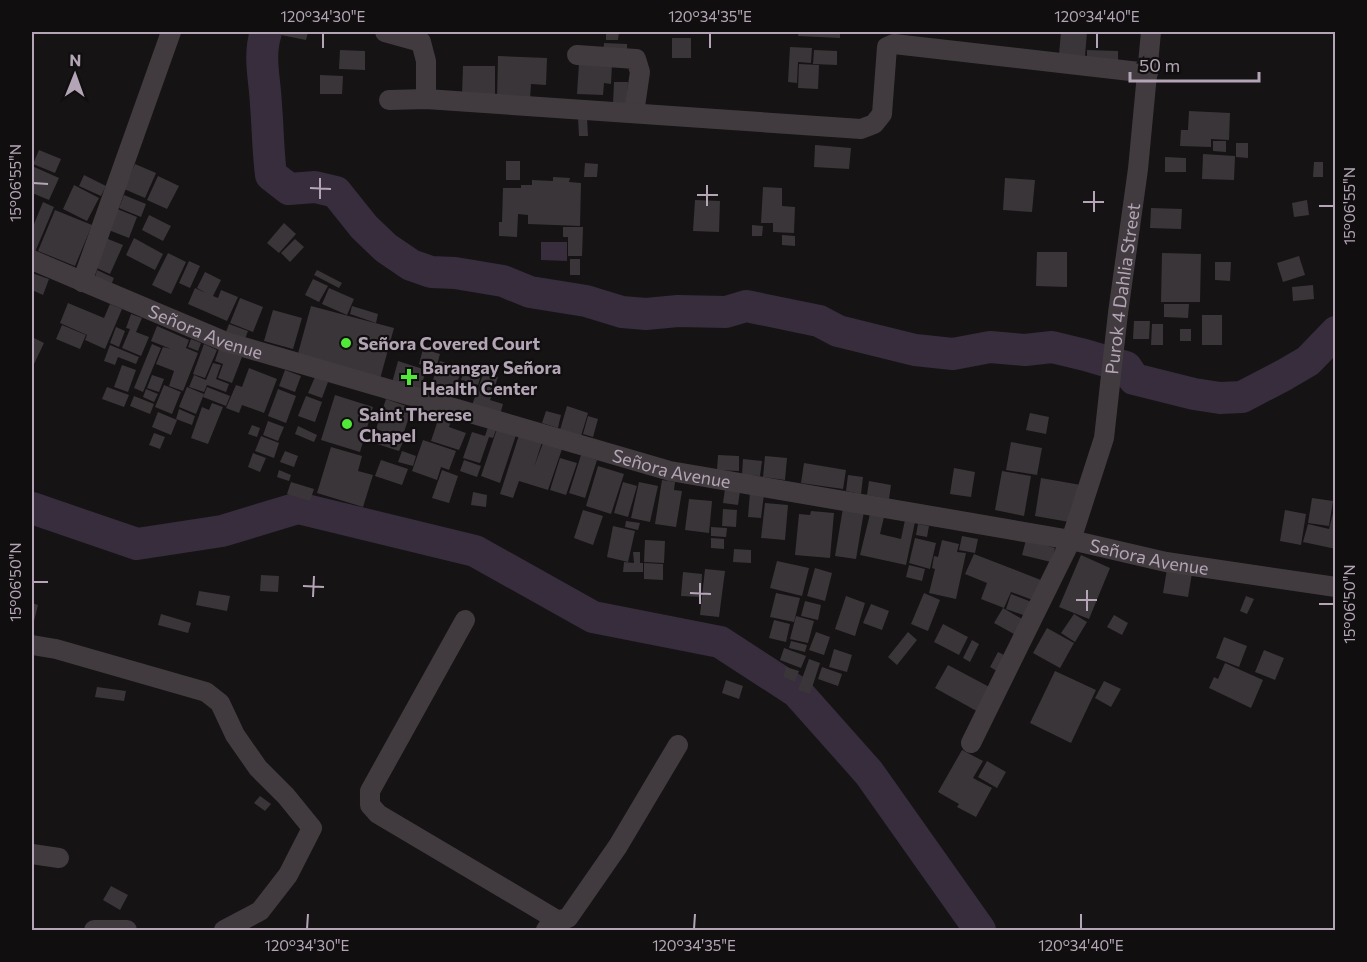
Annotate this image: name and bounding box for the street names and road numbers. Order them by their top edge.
street label: Purok 4 Dahlia Street [1100,202,1144,375]
street label: Señora Avenue [145,299,265,363]
street label: Señora Avenue [610,444,733,492]
street label: Señora Avenue [1088,534,1210,579]

